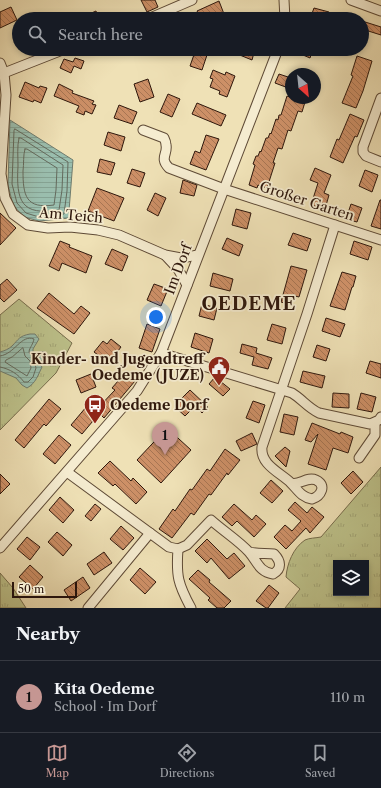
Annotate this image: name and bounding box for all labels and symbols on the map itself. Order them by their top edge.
north arrow [285,68,321,104]
street label: Großer Garten [257,177,357,225]
street label: Am Teich [37,203,104,227]
street label: Im Dorf [160,239,197,297]
district label: OEDEME [202,293,296,315]
your location [146,307,166,327]
place label: Kinder- und Jugendtreff Oedeme (JUZE) [31,350,206,384]
public building icon: Kinder- und Jugendtreff Oedeme (JUZE) [206,354,232,387]
bus stop icon: Oedeme Dorf [82,392,108,425]
place label: Oedeme Dorf [110,396,210,414]
pin: 1 [152,422,178,455]
scale bar [12,580,77,599]

